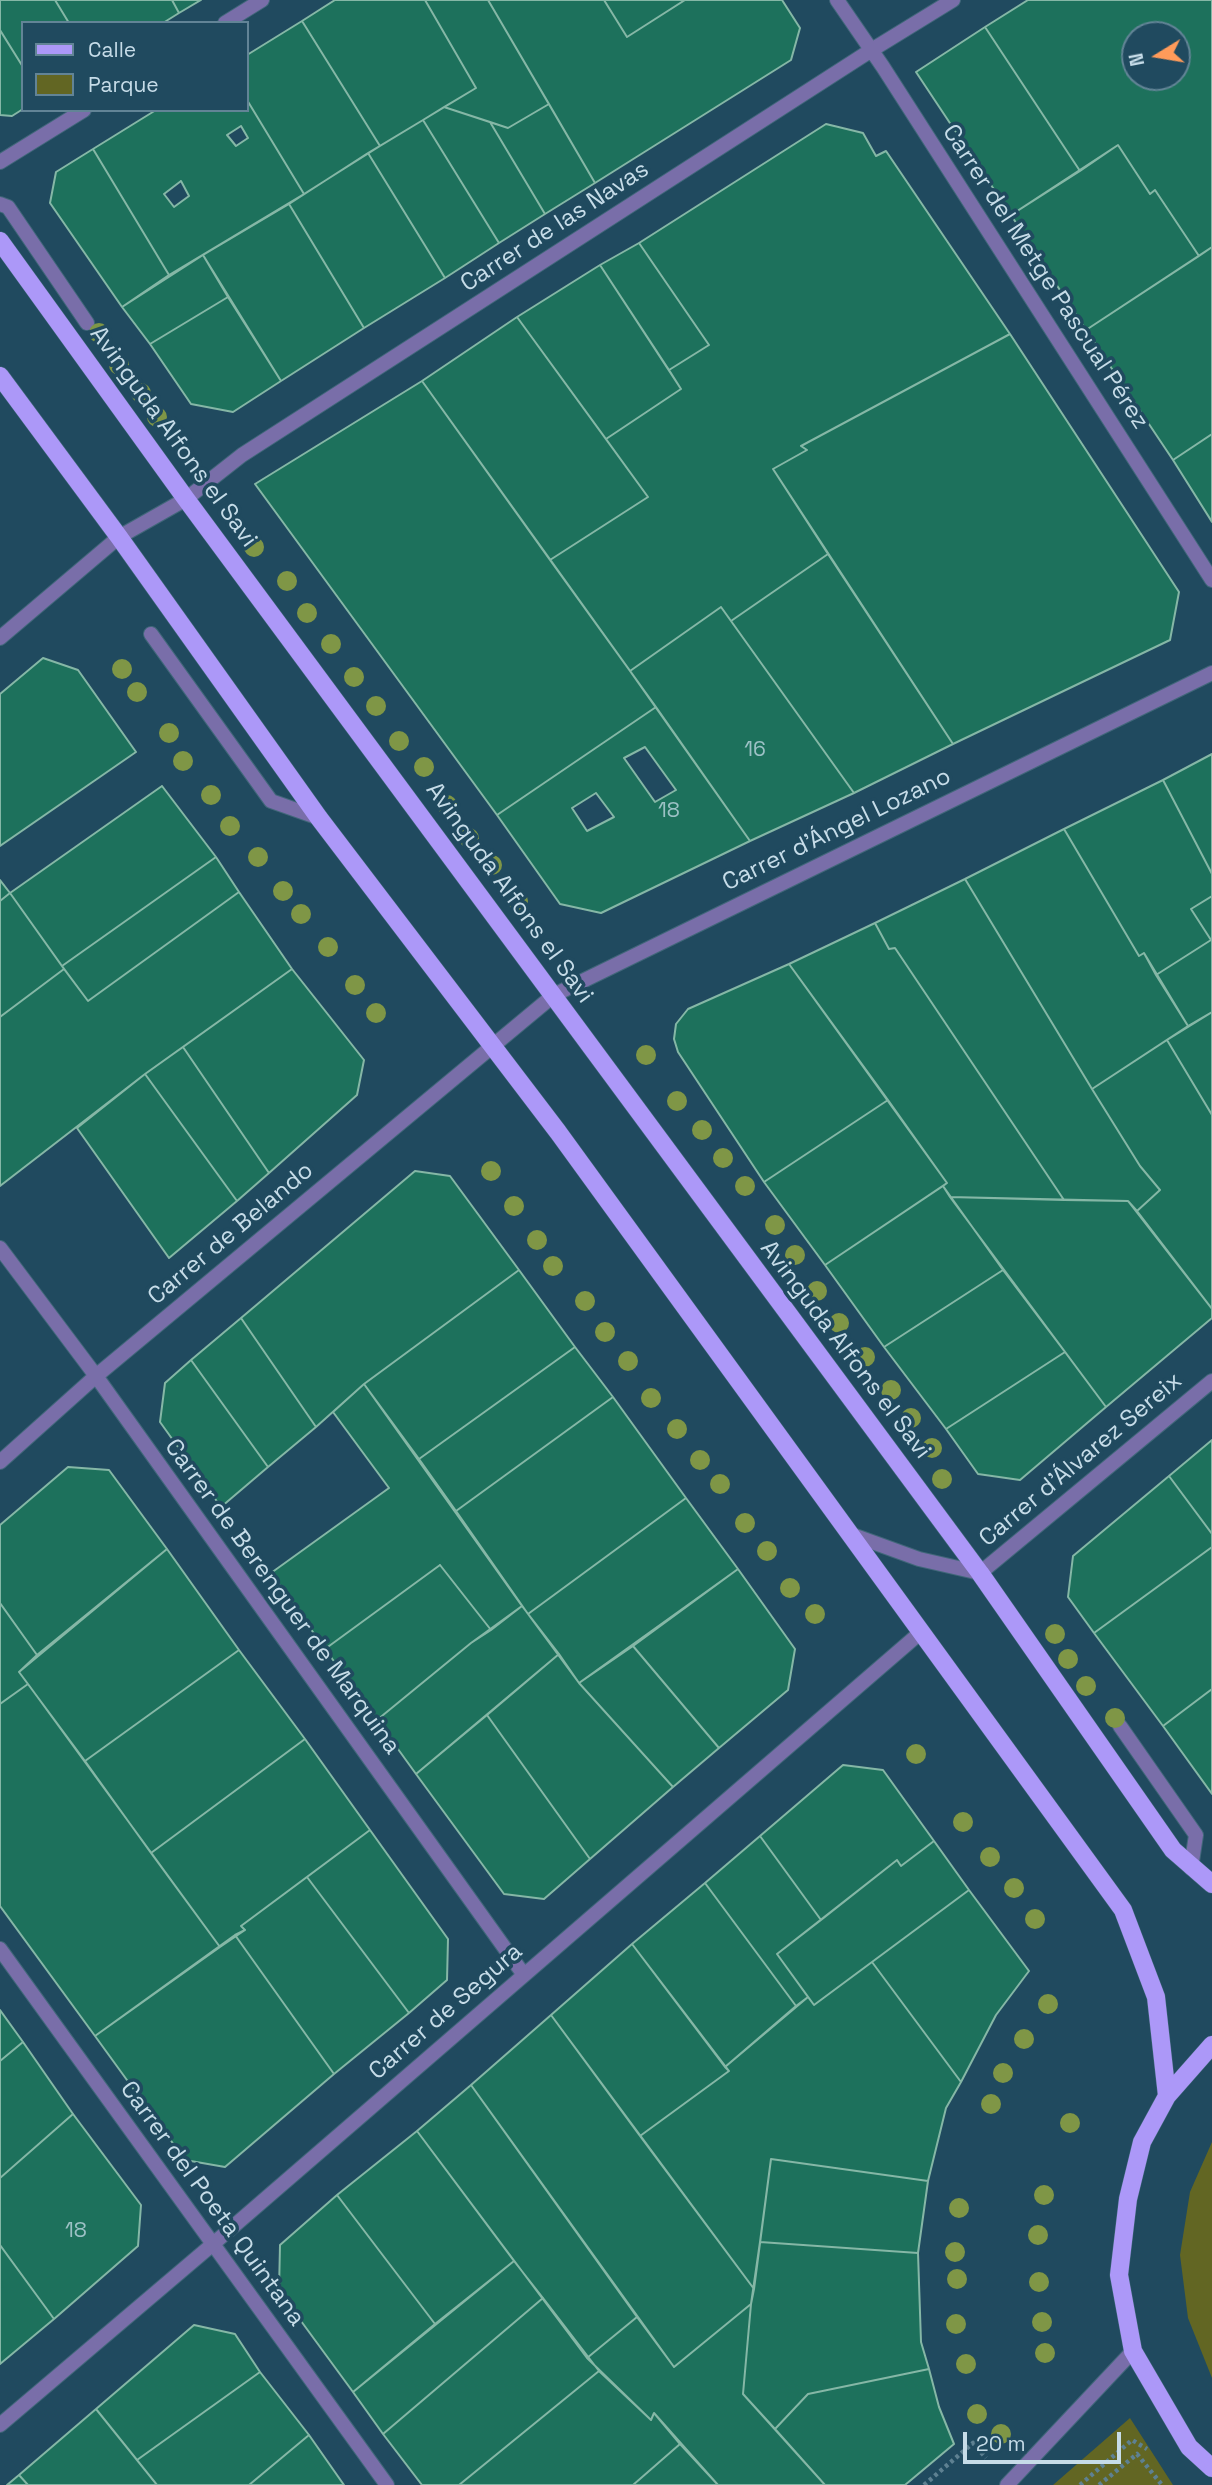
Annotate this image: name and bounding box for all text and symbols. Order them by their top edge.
legend [21,21,248,112]
north arrow [1121,21,1191,91]
text: Calle [88,36,136,63]
text: N [1123,51,1150,68]
text: Parque [88,71,159,98]
street label: Carrer del Metge Pascual Pérez [936,119,1154,435]
street label: Carrer de las Navas [456,155,654,299]
street label: Avinguda Alfons el Savi [83,321,263,553]
house number: 16 [744,737,766,763]
street label: Carrer d'Ángel Lozano [718,762,956,898]
street label: Avinguda Alfons el Savi [419,777,599,1009]
house number: 18 [658,798,680,824]
street label: Carrer de Belando [143,1156,319,1312]
street label: Avinguda Alfons el Savi [753,1235,937,1465]
street label: Carrer d'Álvarez Sereix [974,1367,1188,1553]
street label: Carrer de Berenguer de Marquina [158,1434,406,1760]
street label: Carrer de Segura [364,1938,528,2086]
street label: Carrer del Poeta Quintana [113,2076,311,2332]
house number: 18 [65,2218,87,2244]
scale bar [967,2418,1124,2462]
text: 20 m [976,2430,1026,2457]

